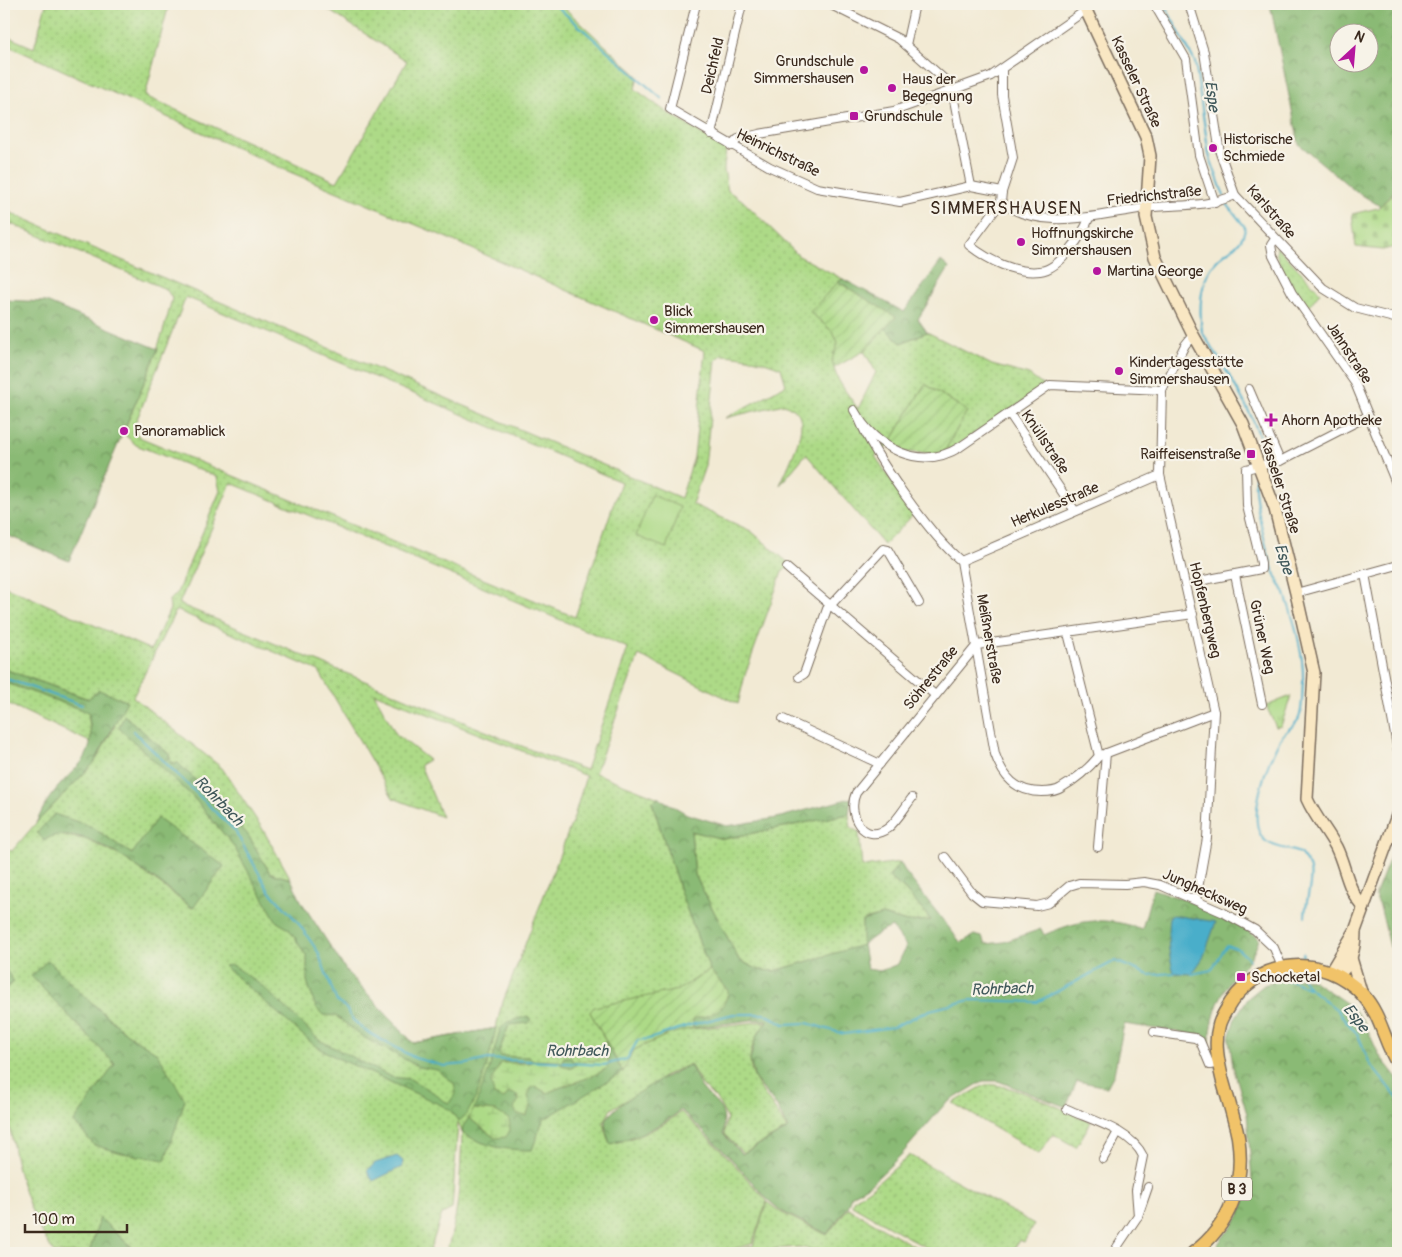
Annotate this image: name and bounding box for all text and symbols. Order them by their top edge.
north arrow [1330,22,1380,72]
text: N [1351,27,1367,46]
street label: Kasseler Straße [1106,33,1166,131]
street label: Deichfeld [697,36,729,96]
place label: Grundschule Simmershausen [753,52,855,88]
marker: Grundschule Simmershausen [858,64,870,76]
place label: Haus der Begegnung [902,70,972,106]
water label: Espe [1200,79,1224,115]
marker: Haus der Begegnung [886,82,898,94]
place label: Grundschule [864,107,943,126]
marker: Grundschule [848,110,860,122]
street label: Heinrichstraße [733,125,823,182]
place label: Historische Schmiede [1223,130,1293,166]
marker: Historische Schmiede [1207,142,1219,154]
street label: Karlstraße [1242,181,1300,243]
street label: Friedrichstraße [1106,182,1203,210]
district label: SIMMERSHAUSEN [930,197,1082,220]
place label: Hoffnungskirche Simmershausen [1031,224,1134,260]
marker: Hoffnungskirche Simmershausen [1015,236,1027,248]
place label: Martina George [1107,262,1204,281]
marker: Martina George [1091,265,1103,277]
place label: Blick Simmershausen [664,302,765,338]
marker: Blick Simmershausen [648,314,660,326]
street label: Jahnstraße [1322,318,1376,388]
place label: Kindertagesstätte Simmershausen [1129,353,1244,389]
marker: Kindertagesstätte Simmershausen [1113,365,1125,377]
street label: Knüllstraße [1017,406,1074,478]
place label: Ahorn Apotheke [1281,411,1383,430]
marker: Ahorn Apotheke [1265,414,1277,426]
place label: Panoramablick [134,422,226,441]
marker: Panoramablick [118,425,130,437]
street label: Kasseler Straße [1256,436,1305,537]
place label: Raiffeisenstraße [1140,445,1242,464]
marker: Raiffeisenstraße [1245,448,1257,460]
street label: Herkulesstraße [1008,478,1102,532]
water label: Espe [1270,541,1299,579]
street label: Hopfenbergweg [1185,560,1225,660]
street label: Meißnerstraße [972,593,1006,686]
street label: Grüner Weg [1245,598,1279,676]
street label: Söhrestraße [899,642,963,714]
water label: Rohrbach [190,772,249,831]
street label: Junghecksweg [1160,865,1250,919]
place label: Schocketal [1251,968,1320,987]
marker: Schocketal [1235,971,1247,983]
water label: Rohrbach [971,978,1035,1000]
water label: Espe [1339,1000,1375,1038]
water label: Rohrbach [546,1041,609,1061]
road number: B 3 [1222,1178,1252,1200]
scale bar [25,1202,128,1234]
text: 100 m [32,1210,75,1229]

